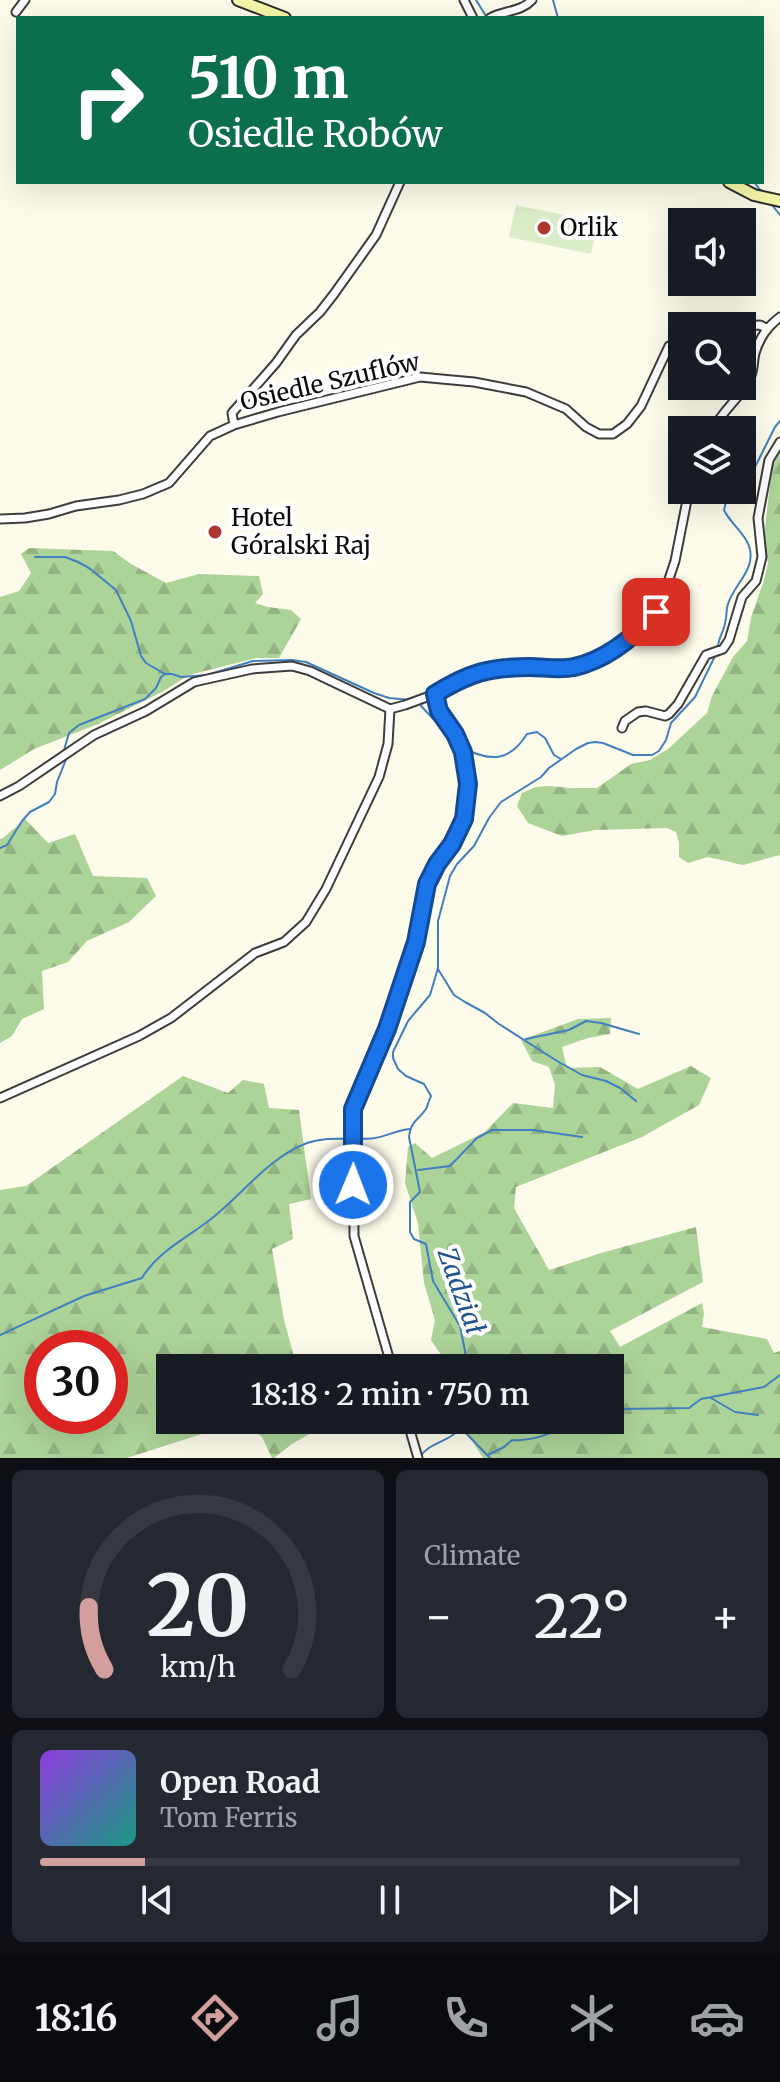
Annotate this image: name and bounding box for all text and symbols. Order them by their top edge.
text: 510 m [188,43,349,113]
icon: right [56,48,160,152]
text: Osiedle Robów [188,112,442,157]
map controls [668,208,756,504]
button: sound [668,208,756,296]
place label: Orlik [560,212,619,243]
marker: Orlik [535,219,553,237]
button: search [668,312,756,400]
street label: Osiedle Szuflów [237,346,423,417]
button: layers [668,416,756,504]
place label: Hotel Góralski Raj [231,502,371,561]
marker: Hotel Góralski Raj [206,523,224,541]
pin [622,578,690,646]
icon: arrive [634,590,678,634]
position arrow [311,1143,395,1227]
water label: Zadział [430,1242,492,1339]
speed limit sign: 30 [24,1330,128,1434]
text: 18:18 · 2 min · 750 m [251,1375,529,1413]
text: Climate [424,1539,520,1572]
text: 20 [147,1554,249,1659]
text: 22° [534,1579,630,1654]
text: − [424,1589,453,1644]
text: + [711,1589,740,1644]
text: km/h [160,1649,236,1685]
text: Open Road [160,1763,320,1801]
text: Tom Ferris [160,1801,298,1834]
icon: previous [135,1878,179,1922]
icon: pause [368,1878,412,1922]
icon: next [601,1878,645,1922]
icon: directions [187,1990,243,2046]
icon: music [312,1990,368,2046]
icon: phone [438,1990,494,2046]
icon: climate [564,1990,620,2046]
icon: car [689,1990,745,2046]
text: 18:16 [35,1996,117,2041]

